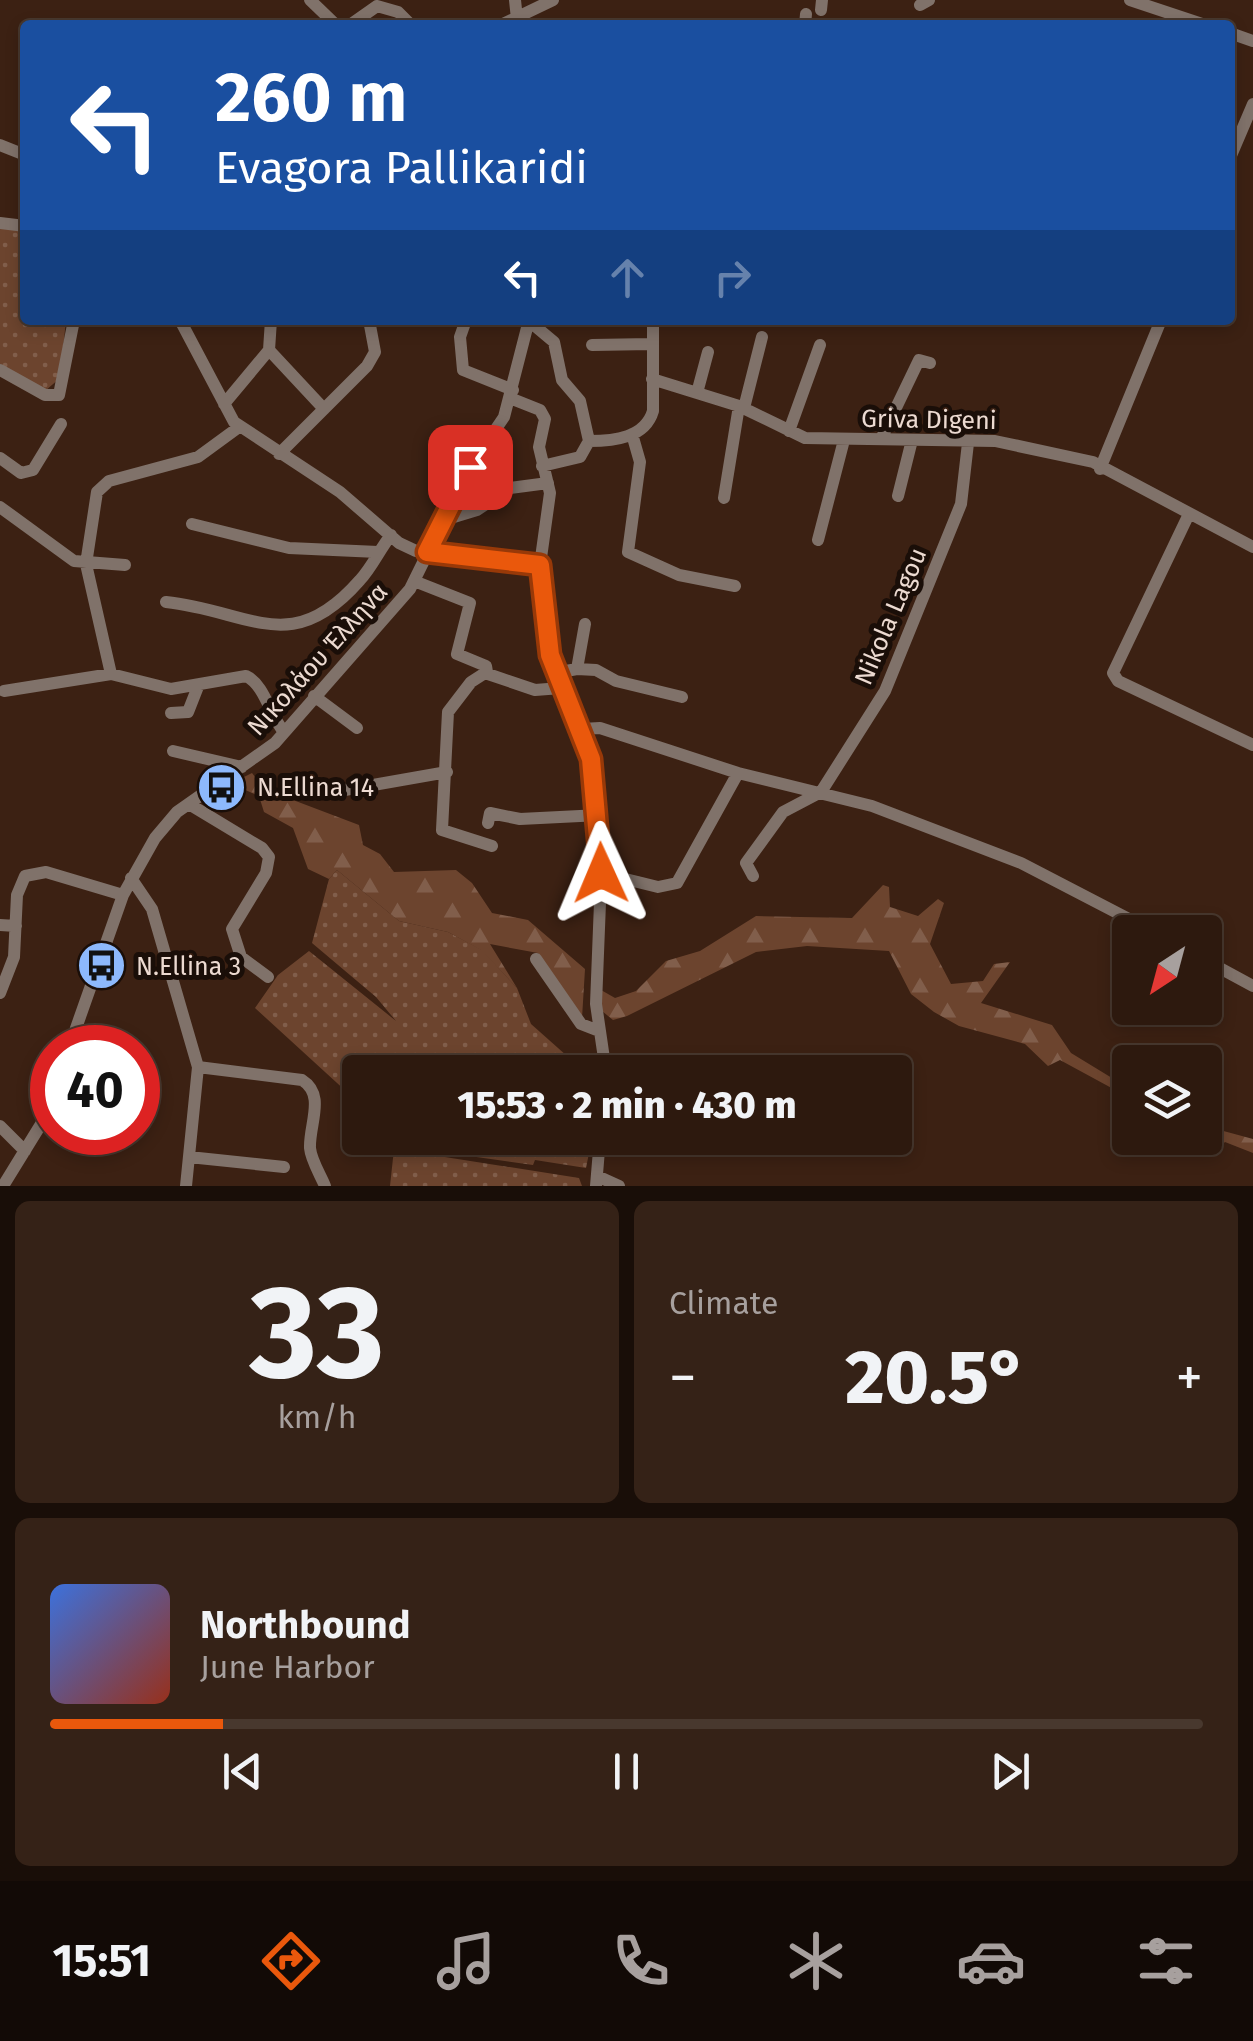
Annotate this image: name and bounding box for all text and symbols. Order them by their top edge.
text: 260 m [215,56,407,140]
icon: left [50,60,180,190]
text: Evagora Pallikaridi [215,141,588,195]
icon: left [495,250,550,305]
icon: ahead [600,250,655,305]
icon: right [705,250,760,305]
street label: Griva Digeni [861,404,997,436]
pin [428,425,513,510]
icon: arrive [443,440,498,495]
street label: Nikola Lagou [849,543,933,689]
street label: Νικολάου Έλληνα [241,577,394,742]
bus stop icon: N.Ellina 14 [196,761,248,813]
place label: N.Ellina 14 [257,773,374,803]
position arrow [549,821,653,925]
north arrow [1112,915,1222,1025]
map controls [1112,915,1222,1155]
bus stop icon: N.Ellina 3 [75,940,127,992]
place label: N.Ellina 3 [136,952,241,982]
speed limit sign: 40 [30,1025,160,1155]
button: layers [1112,1045,1222,1155]
text: 15:53 · 2 min · 430 m [458,1082,797,1128]
text: 33 [249,1255,385,1411]
text: Climate [669,1284,778,1322]
text: 20.5° [845,1333,1027,1423]
text: − [669,1345,697,1411]
text: + [1176,1345,1203,1411]
text: km/h [277,1398,357,1436]
text: Northbound [200,1602,411,1648]
text: June Harbor [200,1648,375,1686]
icon: previous [215,1744,270,1799]
icon: pause [599,1744,654,1799]
icon: next [983,1744,1038,1799]
icon: directions [256,1926,326,1996]
icon: music [431,1926,501,1996]
icon: phone [606,1926,676,1996]
icon: climate [781,1926,851,1996]
icon: car [956,1926,1026,1996]
icon: filters [1131,1926,1201,1996]
text: 15:51 [52,1934,151,1988]

